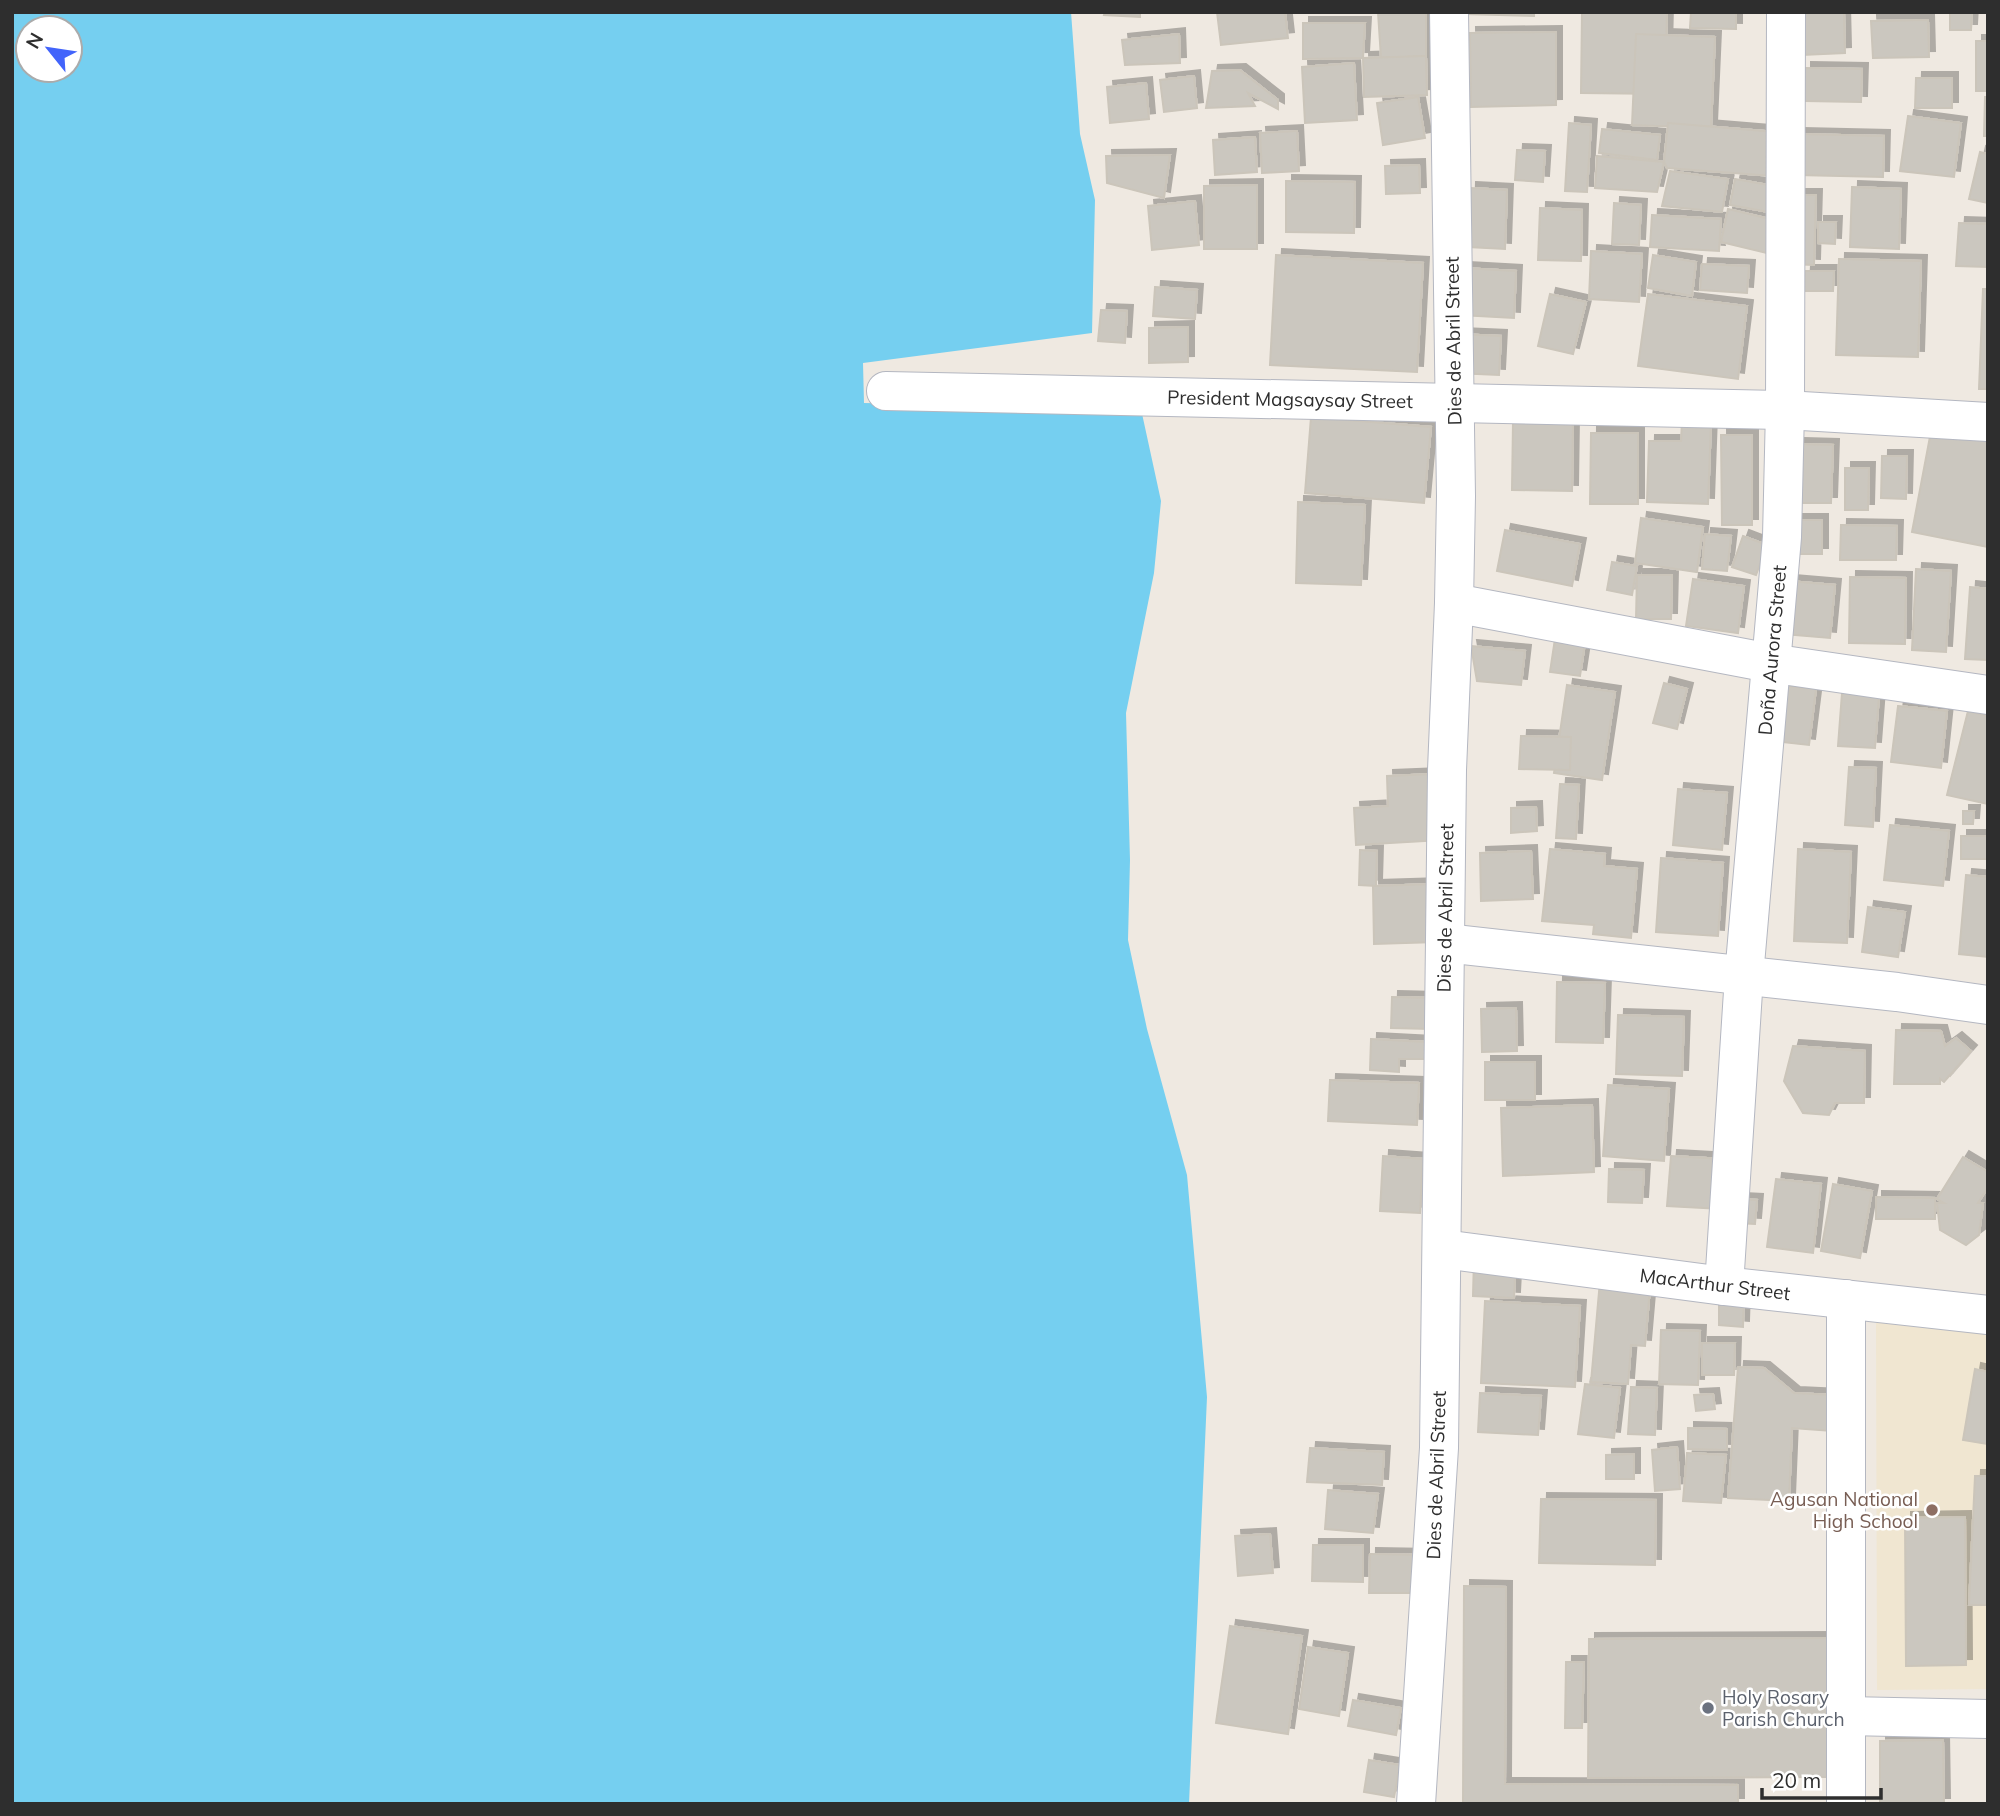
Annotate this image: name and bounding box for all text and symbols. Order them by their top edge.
north arrow [14,14,84,84]
text: N [20,28,48,53]
street label: Dies de Abril Street [1440,256,1466,426]
street label: President Magsaysay Street [1167,385,1413,413]
street label: Doña Aurora Street [1753,564,1791,736]
street label: Dies de Abril Street [1432,823,1458,993]
street label: MacArthur Street [1638,1263,1792,1305]
street label: Dies de Abril Street [1421,1390,1451,1560]
place label: Agusan National High School [1770,1487,1918,1533]
marker: Agusan National High School [1924,1502,1940,1518]
place label: Holy Rosary Parish Church [1722,1685,1845,1731]
marker: Holy Rosary Parish Church [1700,1700,1716,1716]
scale bar [1762,1756,1881,1800]
text: 20 m [1772,1767,1821,1793]

